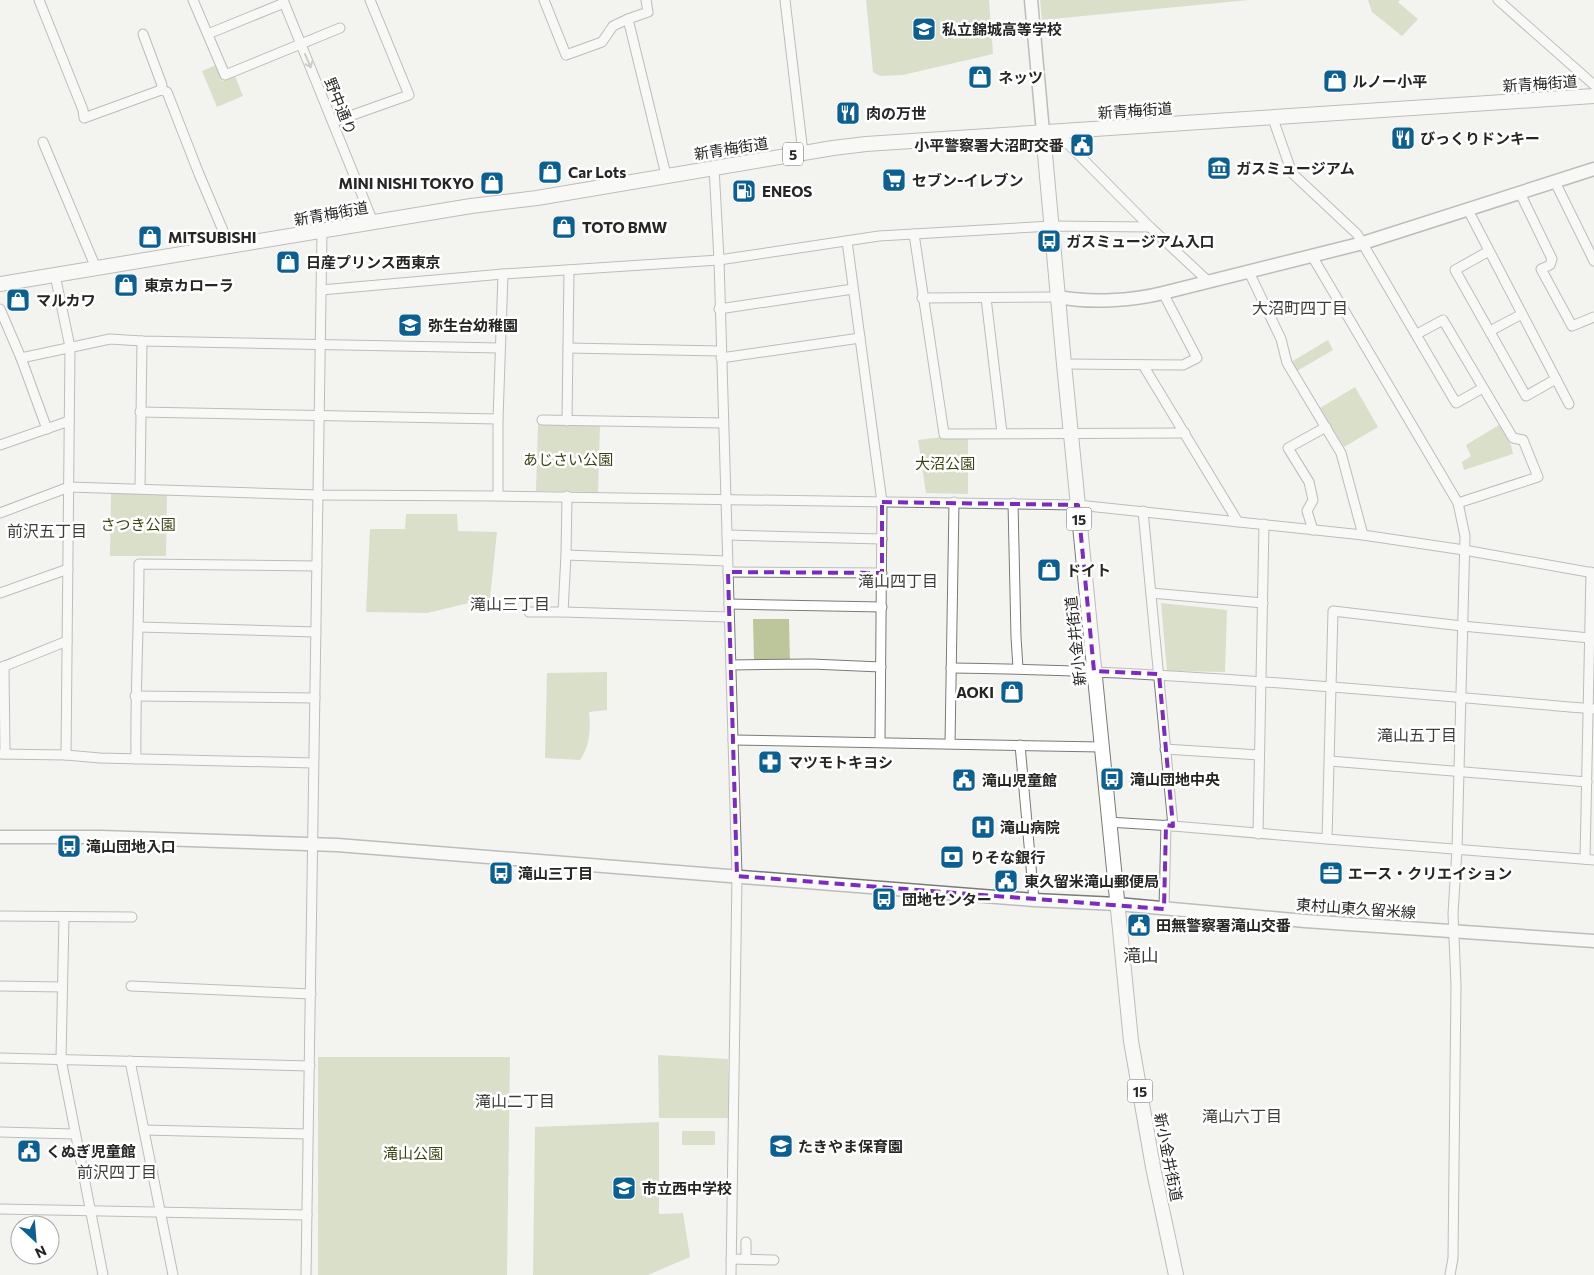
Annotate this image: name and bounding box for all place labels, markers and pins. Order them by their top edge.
school or university icon: 私立錦城高等学校 [911,16,937,42]
place label: 私立錦城高等学校 [942,20,1062,38]
shop icon: ネッツ [967,64,993,90]
place label: ネッツ [998,68,1043,86]
shop icon: ルノー小平 [1322,68,1348,94]
place label: ルノー小平 [1352,72,1427,90]
restaurant icon: 肉の万世 [835,100,861,126]
place label: 肉の万世 [866,104,926,122]
restaurant icon: びっくりドンキー [1390,125,1416,151]
place label: びっくりドンキー [1420,129,1540,147]
public building icon: 小平警察署大沼町交番 [1069,132,1095,158]
place label: 小平警察署大沼町交番 [914,136,1064,154]
museum icon: ガスミュージアム [1206,155,1232,181]
shop icon: Car Lots [537,159,563,185]
place label: ガスミュージアム [1236,159,1355,177]
place label: Car Lots [568,163,626,181]
supermarket icon: セブン-イレブン [881,167,907,193]
shop icon: MINI NISHI TOKYO [479,170,505,196]
place label: セブン-イレブン [912,171,1023,189]
place label: MINI NISHI TOKYO [338,174,474,192]
fuel station icon: ENEOS [731,178,757,204]
place label: ENEOS [762,182,812,200]
shop icon: TOTO BMW [551,214,577,240]
place label: TOTO BMW [582,218,667,236]
shop icon: MITSUBISHI [137,224,163,250]
place label: MITSUBISHI [168,228,256,246]
bus stop icon: ガスミュージアム入口 [1036,228,1062,254]
place label: ガスミュージアム入口 [1066,232,1215,250]
shop icon: 日産プリンス西東京 [275,249,301,275]
place label: 日産プリンス西東京 [306,253,441,271]
shop icon: 東京カローラ [113,272,139,298]
place label: 東京カローラ [144,276,234,294]
shop icon: マルカワ [5,287,31,313]
place label: マルカワ [36,291,96,309]
school or university icon: 弥生台幼稚園 [397,312,423,338]
place label: 弥生台幼稚園 [428,316,518,334]
shop icon: ドイト [1036,557,1062,583]
place label: ドイト [1066,561,1111,579]
shop icon: AOKI [999,679,1025,705]
place label: AOKI [956,683,994,701]
pharmacy icon: マツモトキヨシ [757,749,783,775]
place label: マツモトキヨシ [788,753,893,771]
bus stop icon: 滝山団地中央 [1099,766,1125,792]
public building icon: 滝山児童館 [951,767,977,793]
place label: 滝山団地中央 [1130,770,1220,788]
place label: 滝山児童館 [982,771,1057,789]
hospital icon: 滝山病院 [970,814,996,840]
place label: 滝山病院 [1000,818,1060,836]
bus stop icon: 滝山団地入口 [56,833,82,859]
place label: 滝山団地入口 [86,837,176,855]
bank icon: りそな銀行 [939,844,965,870]
place label: りそな銀行 [970,848,1045,866]
bus stop icon: 滝山三丁目 [488,860,514,886]
office icon: エース・クリエイション [1318,860,1344,886]
place label: 滝山三丁目 [518,864,593,882]
place label: エース・クリエイション [1348,864,1512,882]
public building icon: 東久留米滝山郵便局 [993,868,1019,894]
place label: 東久留米滝山郵便局 [1024,872,1159,890]
bus stop icon: 団地センター [871,886,897,912]
place label: 団地センター [902,890,992,908]
public building icon: 田無警察署滝山交番 [1126,912,1152,938]
place label: 田無警察署滝山交番 [1156,916,1291,934]
school or university icon: たきやま保育園 [768,1133,794,1159]
place label: たきやま保育園 [798,1137,903,1155]
public building icon: くぬぎ児童館 [16,1138,42,1164]
place label: くぬぎ児童館 [46,1142,136,1160]
school or university icon: 市立西中学校 [611,1175,637,1201]
place label: 市立西中学校 [642,1179,732,1197]

